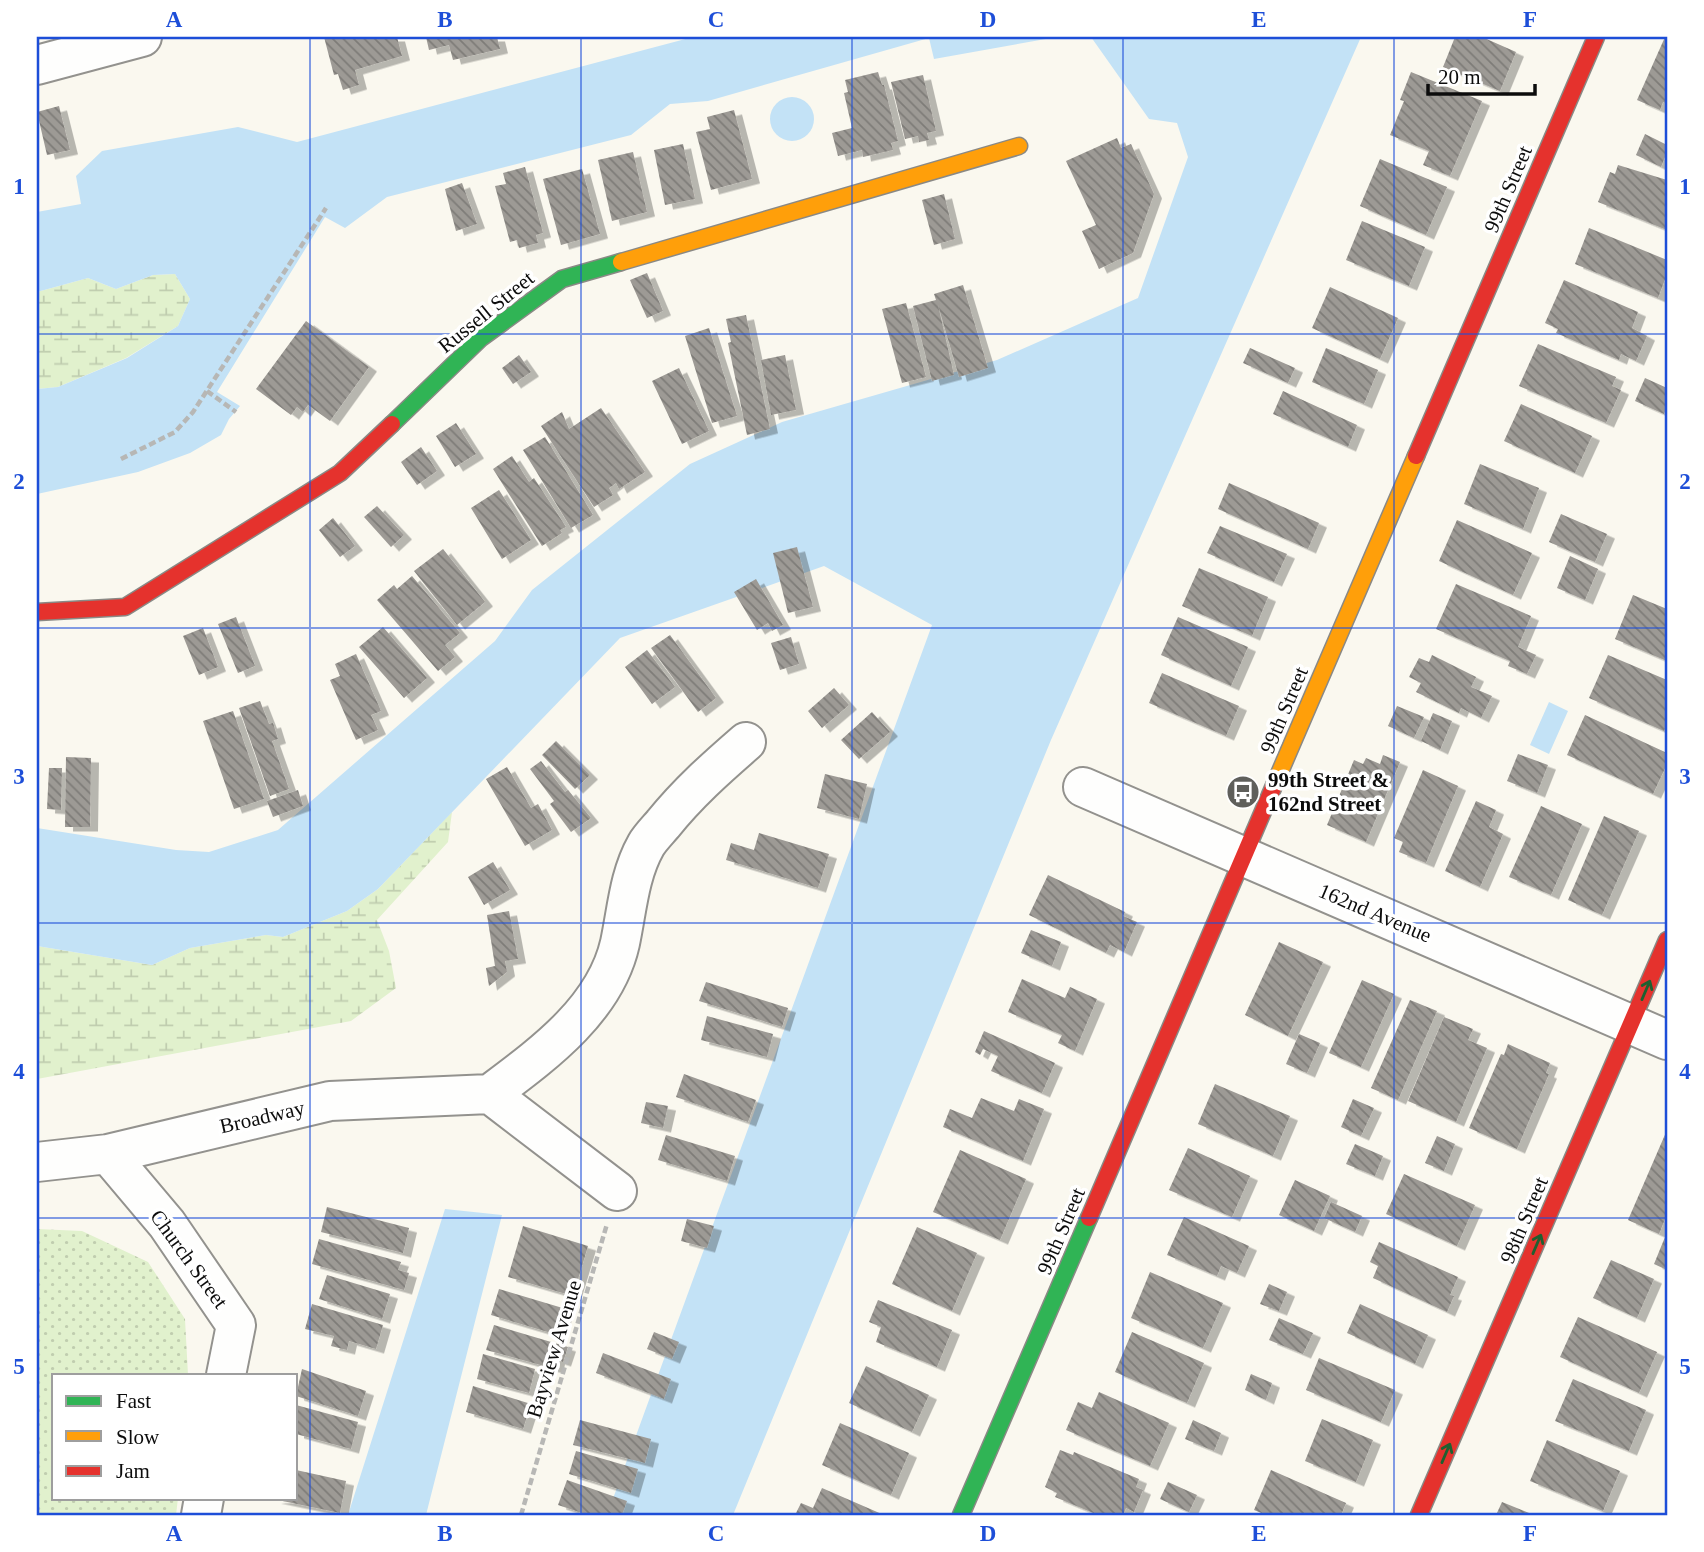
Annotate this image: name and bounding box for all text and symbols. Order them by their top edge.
text: A [166,7,183,32]
text: B [437,7,453,32]
text: C [708,7,724,32]
text: D [980,7,996,32]
text: E [1251,7,1267,32]
text: F [1523,7,1537,32]
scale bar [1428,52,1534,96]
text: 20 m [1438,65,1481,89]
street label: 99th Street [1479,142,1537,236]
text: 1 [13,174,25,199]
text: 1 [1679,174,1691,199]
street label: Russell Street [433,266,539,358]
text: 2 [13,469,25,494]
text: 2 [1679,469,1691,494]
street label: 99th Street [1255,663,1313,757]
text: 3 [13,764,25,789]
text: 3 [1679,764,1691,789]
place label: 99th Street & 162nd Street [1268,768,1389,816]
bus stop icon: 99th Street & 162nd Street [1224,773,1262,811]
street label: 162nd Avenue [1315,878,1435,948]
one-way arrow [1640,979,1653,1001]
text: 4 [13,1059,25,1084]
text: 4 [1679,1059,1691,1084]
street label: Broadway [217,1095,307,1138]
street label: 98th Street [1495,1173,1553,1267]
street label: 99th Street [1032,1184,1090,1278]
street label: Church Street [145,1205,233,1313]
one-way arrow [1531,1233,1544,1255]
street label: Bayview Avenue [522,1277,586,1421]
text: 5 [13,1354,25,1379]
text: 5 [1679,1354,1691,1379]
legend [52,1374,298,1500]
text: Fast [116,1389,151,1413]
text: Slow [116,1425,160,1449]
one-way arrow [1441,1442,1454,1464]
text: Jam [116,1459,150,1483]
text: A [166,1521,183,1546]
text: B [437,1521,453,1546]
text: C [708,1521,724,1546]
text: D [980,1521,996,1546]
text: E [1251,1521,1267,1546]
text: F [1523,1521,1537,1546]

